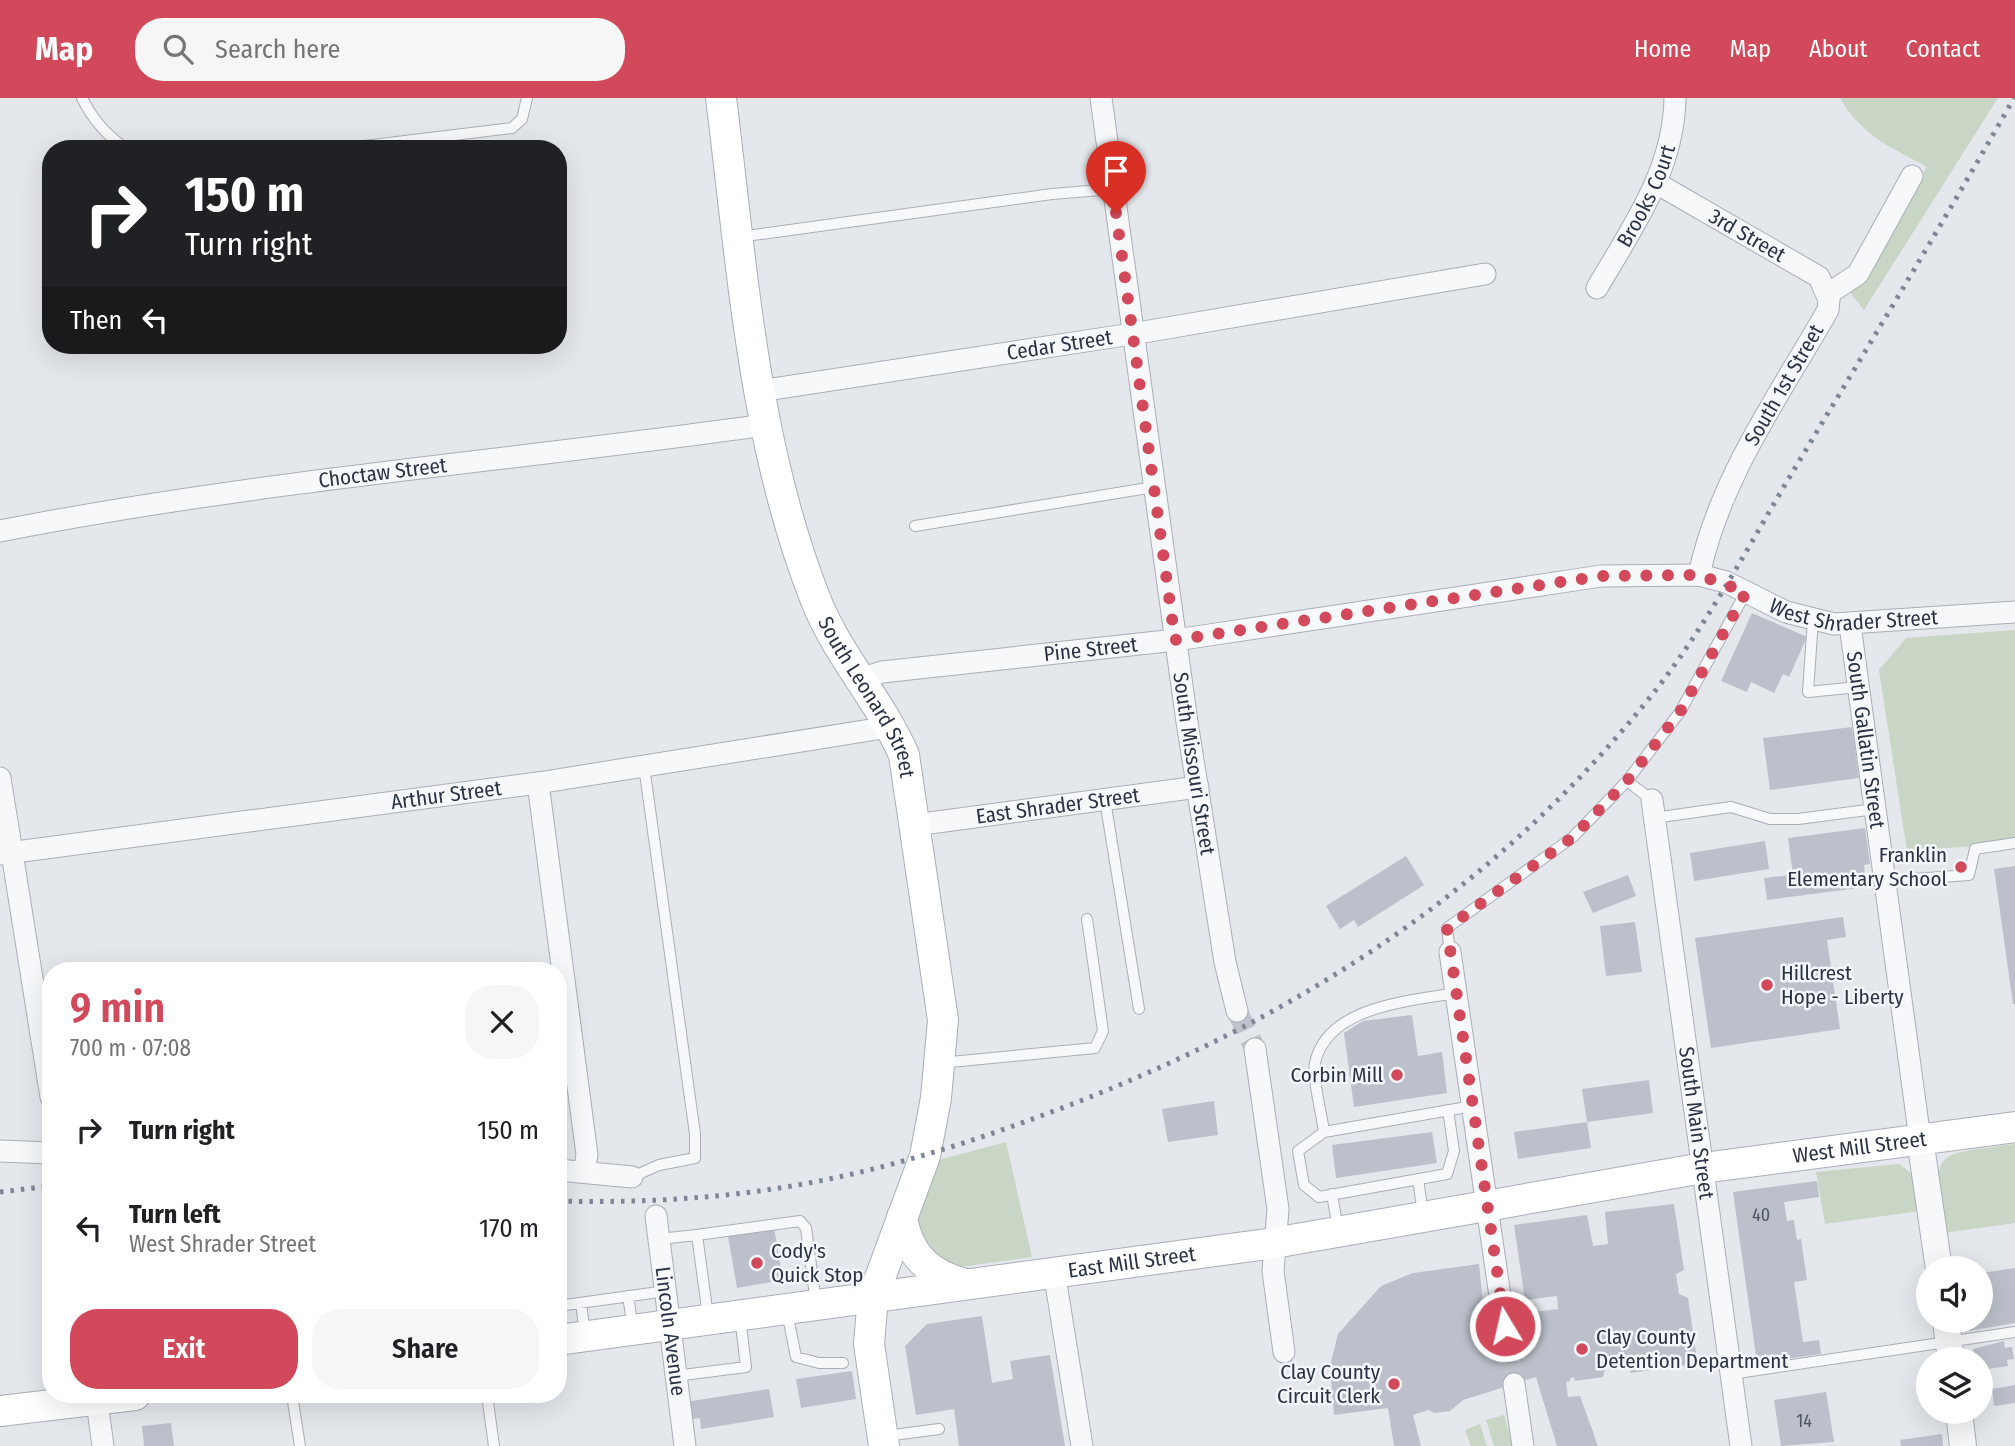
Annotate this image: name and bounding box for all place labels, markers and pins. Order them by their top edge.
pin [1086,141,1146,213]
place label: Franklin Elementary School [1787,842,1947,892]
marker: Franklin Elementary School [1953,859,1969,875]
place label: Hillcrest Hope - Liberty [1781,960,1904,1010]
marker: Hillcrest Hope - Liberty [1759,977,1775,993]
place label: Corbin Mill [1291,1062,1383,1088]
marker: Corbin Mill [1389,1067,1405,1083]
place label: Cody's Quick Stop [771,1238,863,1288]
marker: Cody's Quick Stop [749,1255,765,1271]
place label: Clay County Detention Department [1596,1324,1788,1374]
marker: Clay County Detention Department [1574,1341,1590,1357]
place label: Clay County Circuit Clerk [1277,1359,1381,1409]
marker: Clay County Circuit Clerk [1386,1376,1402,1392]

